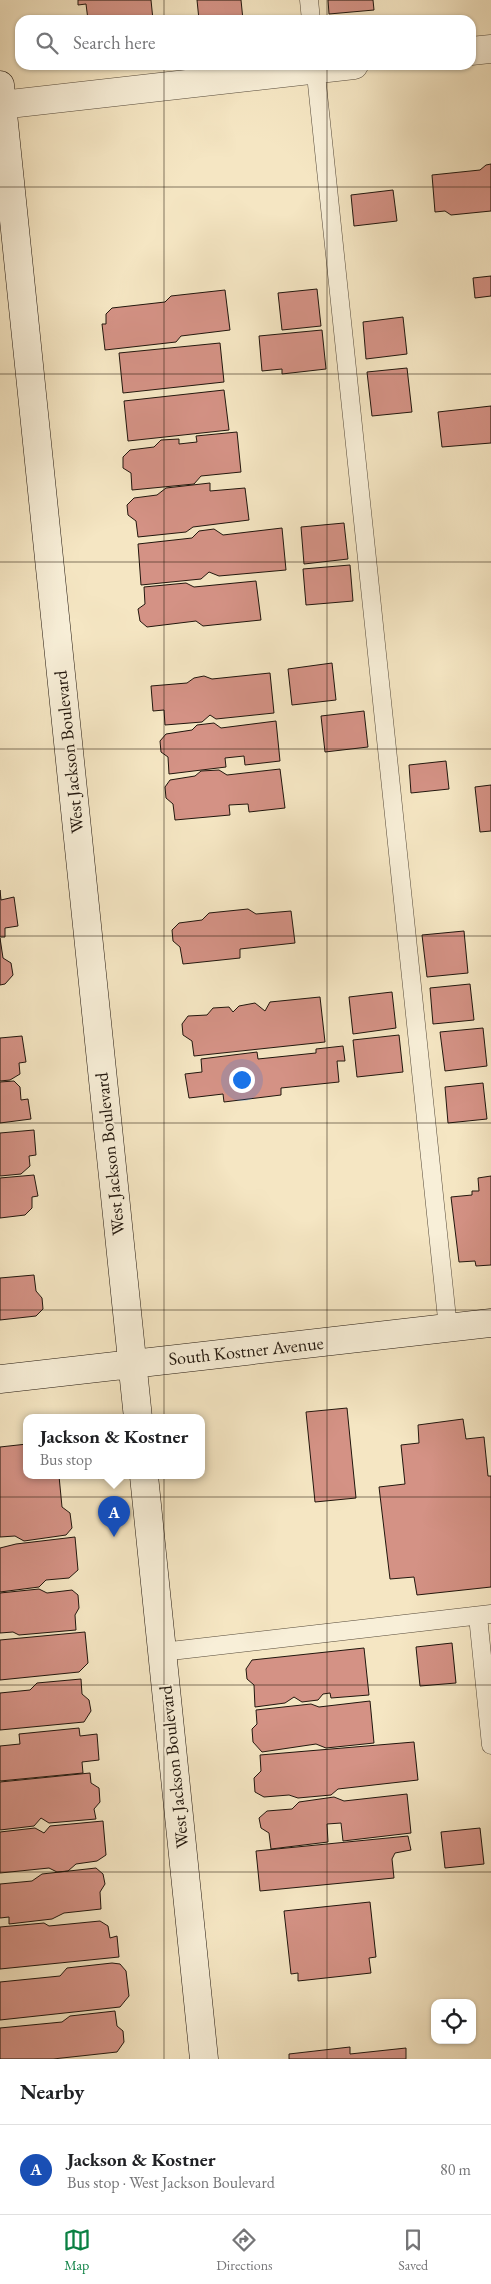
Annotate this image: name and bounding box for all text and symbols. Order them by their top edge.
search box [15,15,476,70]
icon: search [33,29,61,57]
text: Search here [73,30,155,55]
street label: West Jackson Boulevard [48,668,89,835]
your location [229,1067,255,1093]
street label: West Jackson Boulevard [89,1070,130,1237]
street label: South Kostner Avenue [167,1331,325,1370]
popup [23,1414,205,1479]
text: Jackson & Kostner [40,1424,188,1449]
text: Bus stop [40,1449,92,1470]
pin: A [98,1496,130,1537]
street label: West Jackson Boulevard [153,1683,194,1850]
map controls [431,1999,476,2044]
button: locate [431,1999,476,2044]
text: Nearby [20,2078,84,2105]
text: Jackson & Kostner [67,2147,216,2172]
text: A [30,2159,42,2180]
text: 80 m [440,2159,471,2180]
text: Bus stop · West Jackson Boulevard [67,2172,275,2193]
tab: Map [63,2226,91,2274]
tab: Directions [216,2226,273,2274]
tab: Saved [398,2226,428,2274]

